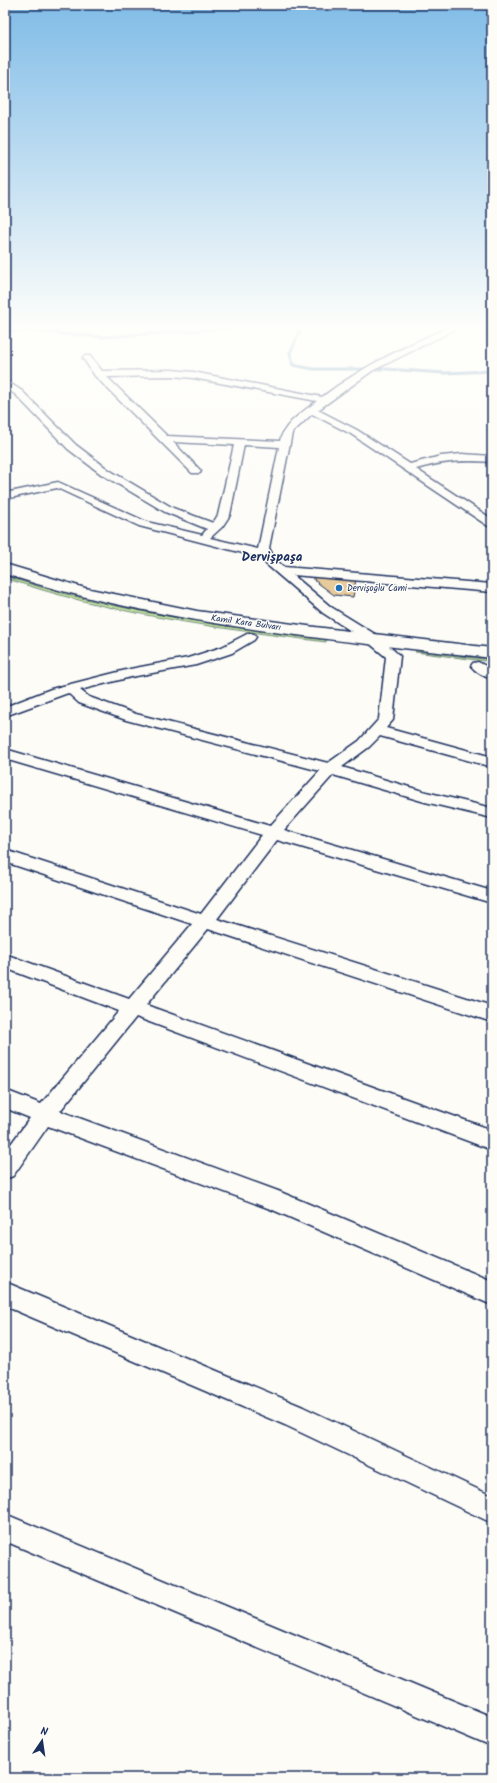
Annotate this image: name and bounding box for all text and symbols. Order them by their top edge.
district label: Dervişpaşa [242,547,303,568]
place label: Dervişoğlu Cami [347,581,408,596]
marker: Dervişoğlu Cami [334,583,344,593]
street label: Kamil Kara Bulvarı [210,611,282,635]
north arrow [22,1721,62,1761]
text: N [39,1723,49,1742]

